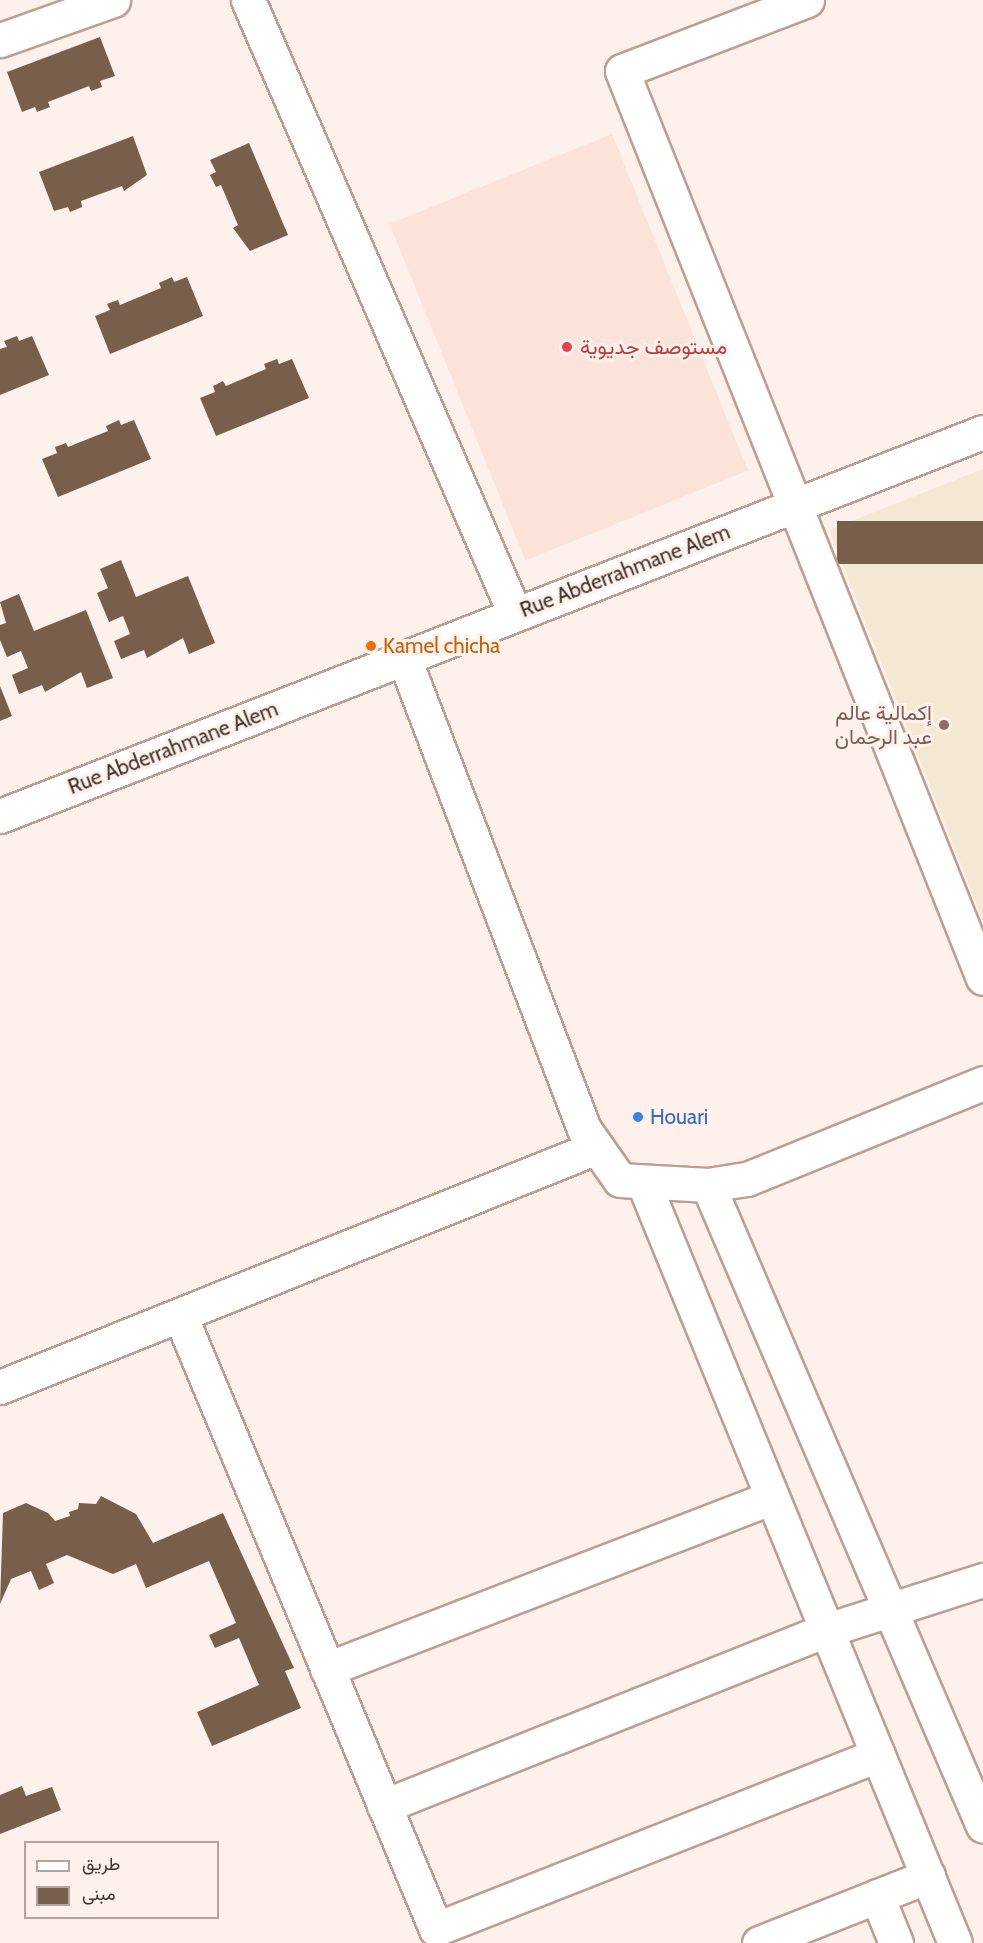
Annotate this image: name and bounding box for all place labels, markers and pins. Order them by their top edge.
place label: مستوصف جديوية [580,334,727,360]
marker: مستوصف جديوية [558,338,576,356]
place label: Kamel chicha [383,633,500,659]
marker: Kamel chicha [364,639,378,653]
place label: إكمالية عالم عبد الرحمان [835,700,932,750]
marker: إكمالية عالم عبد الرحمان [937,718,951,732]
place label: Houari [650,1104,708,1130]
marker: Houari [631,1110,645,1124]

